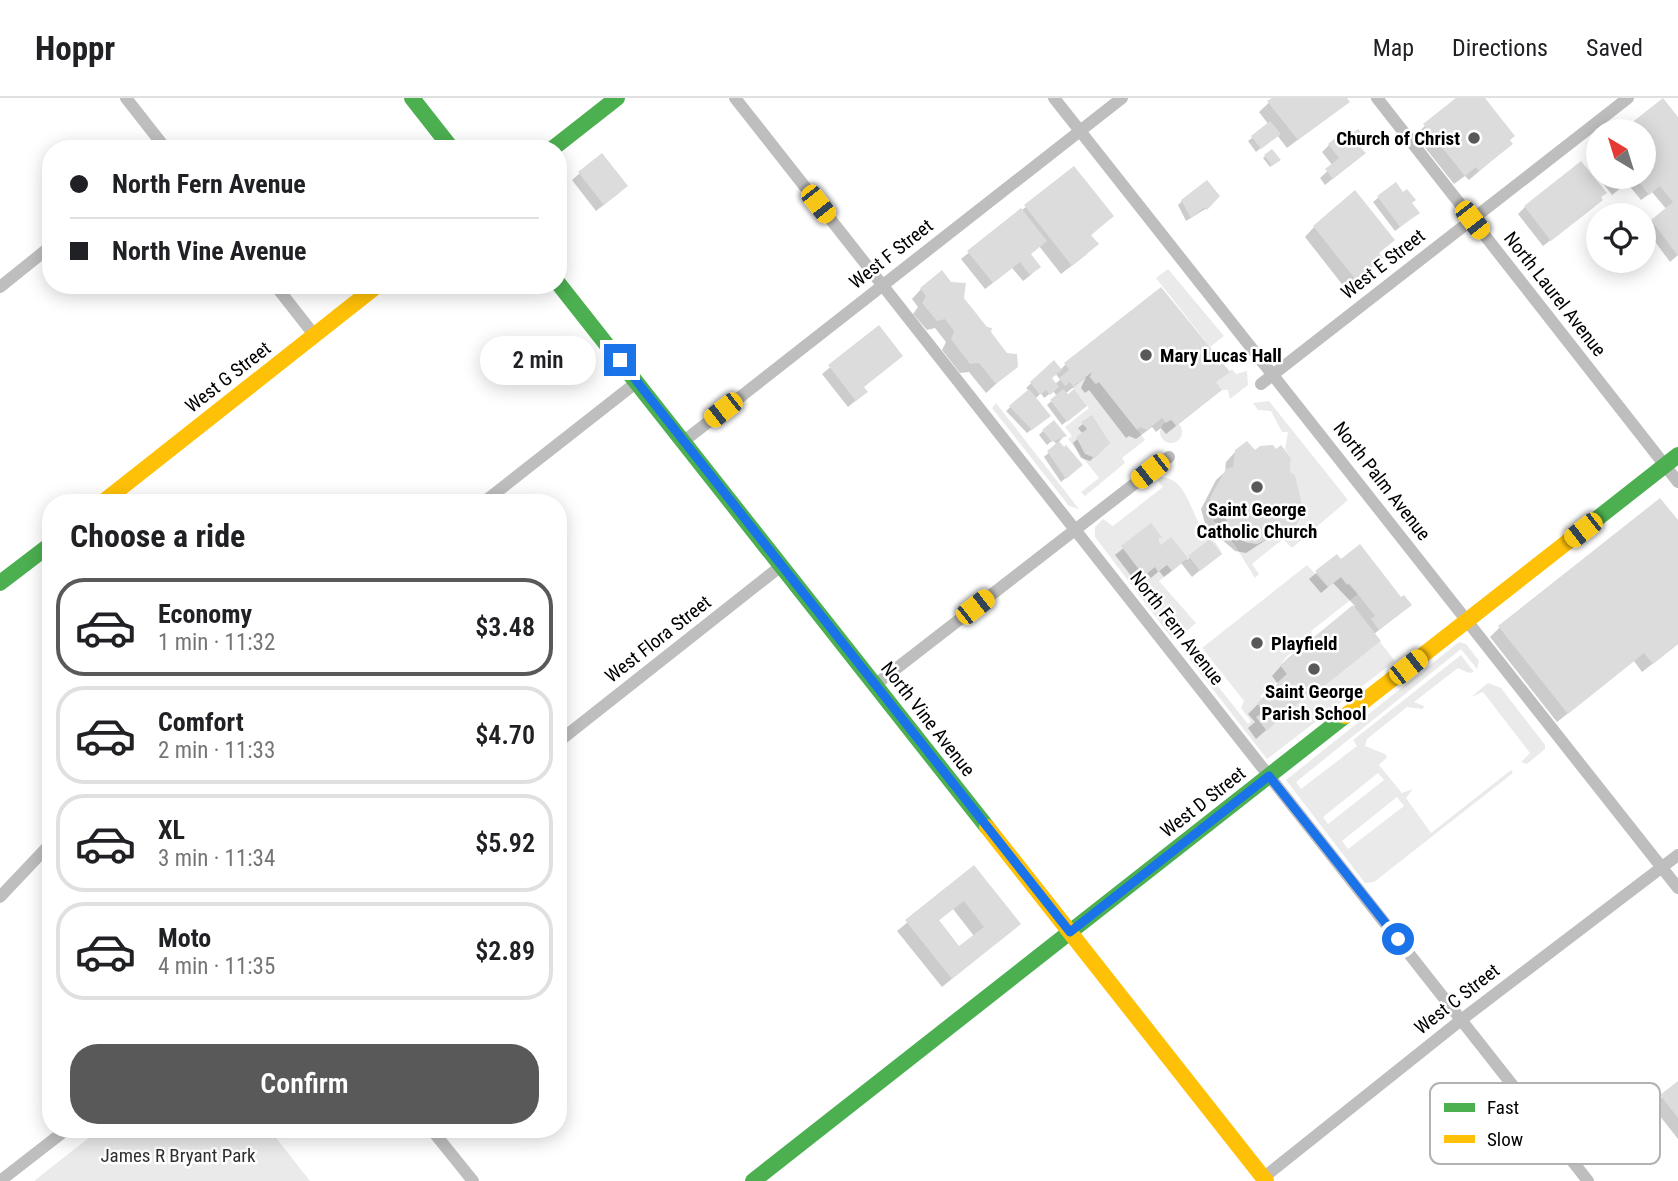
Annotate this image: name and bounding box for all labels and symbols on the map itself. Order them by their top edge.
north arrow [1586,119,1656,189]
place label: Church of Christ [1336,127,1460,150]
marker: Church of Christ [1466,130,1482,146]
car [797,181,840,227]
car [1451,197,1494,243]
street label: West F Street [845,214,937,294]
street label: West E Street [1336,224,1430,304]
street label: North Laurel Avenue [1499,227,1611,361]
callout: 2 min [480,336,596,384]
street label: West G Street [181,337,275,417]
route end [604,344,636,376]
place label: Mary Lucas Hall [1160,344,1282,367]
marker: Mary Lucas Hall [1138,347,1154,363]
car [700,389,747,431]
street label: North Palm Avenue [1329,417,1435,545]
car [1127,450,1174,492]
marker: Saint George Catholic Church [1249,479,1265,495]
place label: Saint George Catholic Church [1197,498,1317,543]
car [1560,509,1607,551]
street label: North Fern Avenue [1125,566,1229,690]
car [952,586,999,628]
street label: West Flora Street [600,590,716,688]
place label: Playfield [1271,632,1338,655]
marker: Playfield [1249,635,1265,651]
car [1385,646,1432,688]
street label: North Vine Avenue [876,657,980,781]
marker: Saint George Parish School [1306,661,1322,677]
place label: Saint George Parish School [1261,680,1367,725]
street label: West D Street [1156,762,1250,842]
route start [1382,923,1414,955]
street label: West C Street [1410,959,1504,1039]
legend [1430,1083,1660,1164]
text: Fast [1487,1096,1519,1119]
text: Slow [1487,1128,1523,1151]
park label: James R Bryant Park [100,1144,256,1167]

